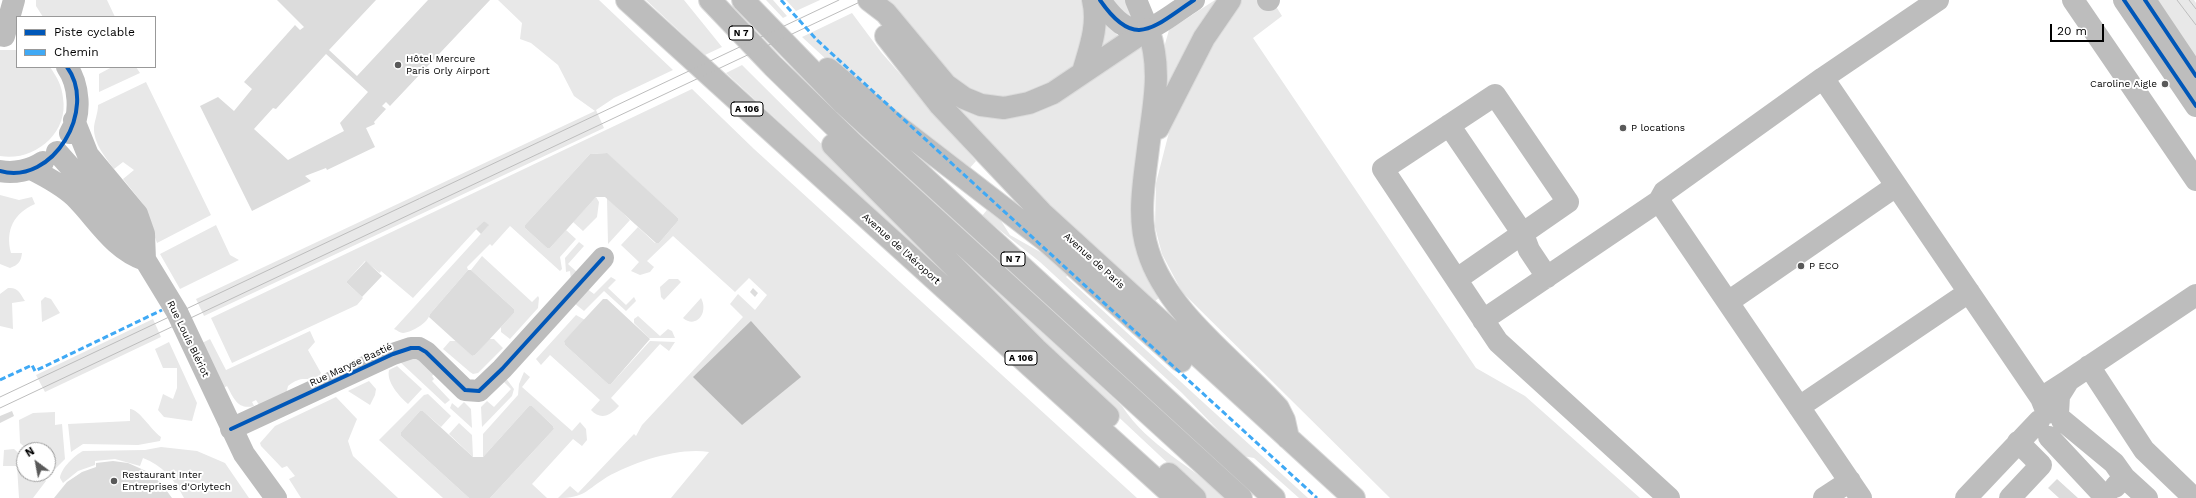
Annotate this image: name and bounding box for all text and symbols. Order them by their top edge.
legend [16,16,156,68]
scale bar [2052,16,2106,42]
text: 20 m [2057,24,2087,38]
text: Piste cyclable [54,25,135,39]
road number: N 7 [729,26,753,40]
text: Chemin [54,45,99,59]
place label: Hôtel Mercure Paris Orly Airport [406,53,490,76]
marker: Hôtel Mercure Paris Orly Airport [393,60,403,70]
place label: Caroline Aigle [2090,78,2157,90]
marker: Caroline Aigle [2160,79,2170,89]
road number: A 106 [731,102,763,116]
place label: P locations [1631,122,1685,134]
marker: P locations [1618,123,1628,133]
street label: Avenue de l'Aéroport [860,211,942,287]
street label: Avenue de Paris [1061,230,1127,292]
road number: N 7 [1001,252,1025,266]
place label: P ECO [1809,260,1839,272]
marker: P ECO [1796,261,1806,271]
street label: Rue Louis Blériot [164,299,212,379]
street label: Rue Maryse Bastié [308,341,394,389]
road number: A 106 [1005,351,1037,365]
north arrow [16,442,56,482]
text: N [23,445,37,460]
place label: Restaurant Inter Entreprises d'Orlytech [122,469,231,492]
marker: Restaurant Inter Entreprises d'Orlytech [109,476,119,486]

